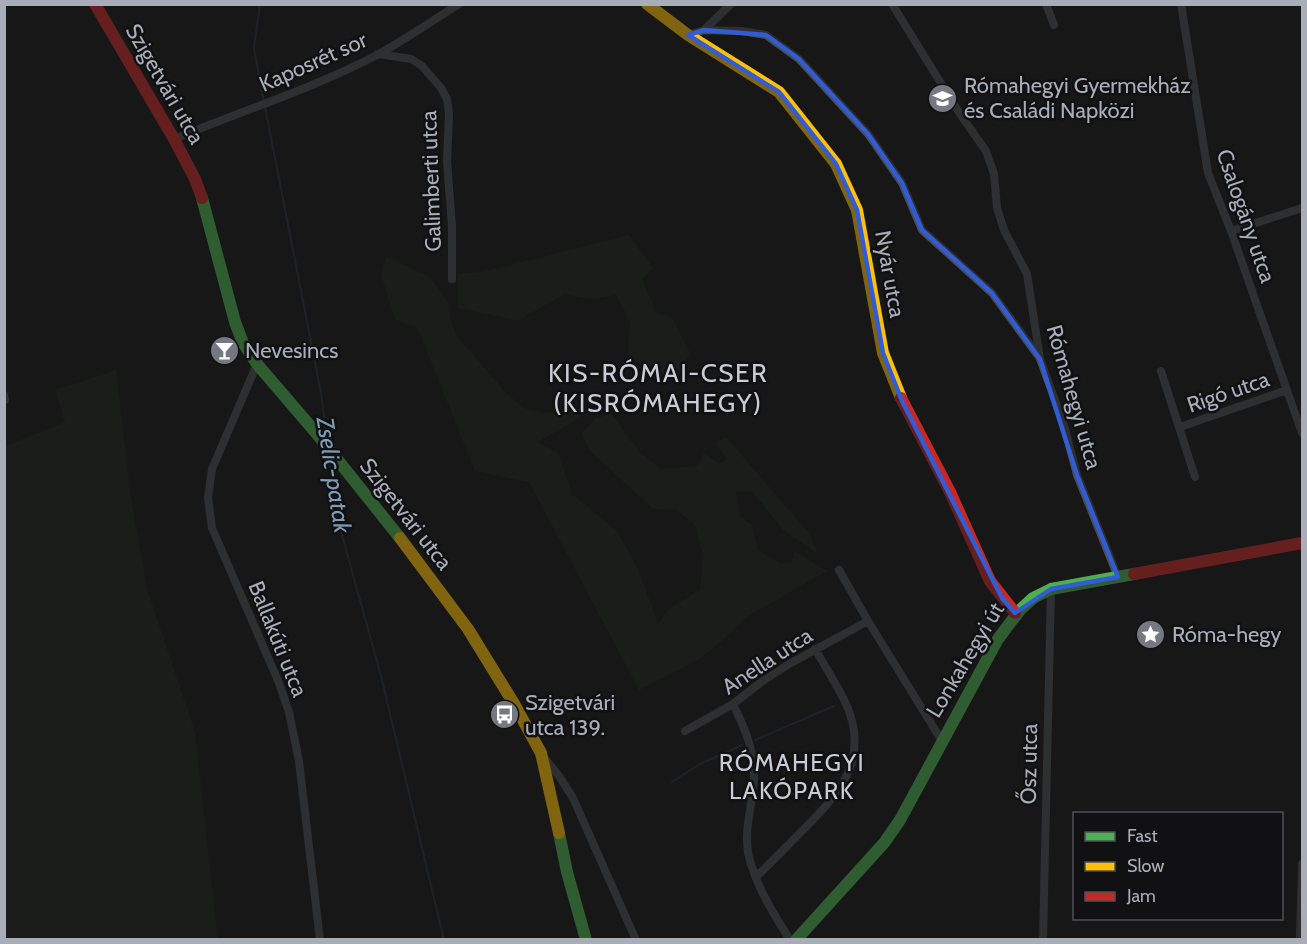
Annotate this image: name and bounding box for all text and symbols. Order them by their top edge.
street label: Szigetvári utca [120,19,211,149]
street label: Kaposrét sor [255,26,371,98]
place label: Rómahegyi Gyermekház és Családi Napközi [964,72,1191,124]
school or university icon: Rómahegyi Gyermekház és Családi Napközi [927,82,959,114]
street label: Galimberti utca [415,109,447,252]
street label: Csalogány utca [1211,146,1282,287]
street label: Nyár utca [869,228,911,320]
street label: Rómahegyi utca [1040,322,1108,473]
bar icon: Nevesincs [208,334,240,366]
place label: Nevesincs [245,337,338,364]
district label: KIS-RÓMAI-CSER (KISRÓMAHEGY) [548,357,768,419]
street label: Rigó utca [1183,365,1273,419]
water label: Zselic-patak [310,414,358,536]
street label: Szigetvári utca [354,453,458,576]
street label: Ballakúti utca [243,577,314,701]
street label: Lonkahegyi út [920,597,1010,722]
place icon: Róma-hegy [1135,618,1167,650]
place label: Róma-hegy [1172,621,1281,648]
street label: Anella utca [717,622,818,700]
place label: Szigetvári utca 139. [525,689,615,741]
bus stop icon: Szigetvári utca 139. [488,699,520,731]
street label: Ősz utca [1015,723,1043,805]
district label: RÓMAHEGYI LAKÓPARK [719,748,865,805]
legend [1073,812,1283,920]
text: Fast [1127,825,1158,847]
text: Slow [1127,855,1164,877]
text: Jam [1126,885,1156,907]

